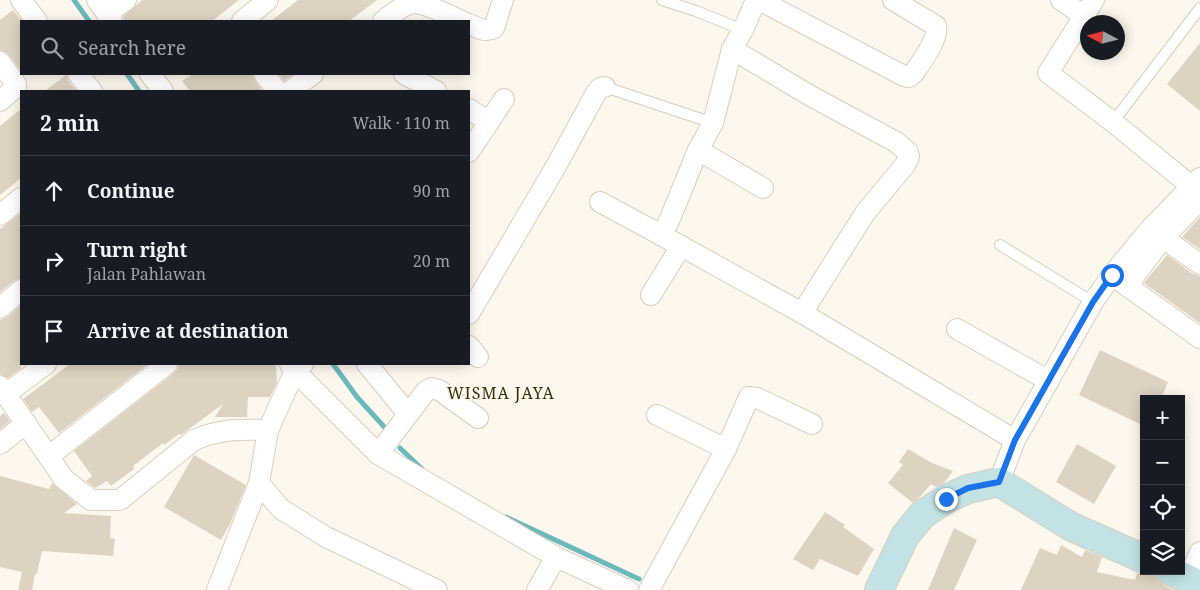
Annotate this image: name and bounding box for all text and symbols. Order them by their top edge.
north arrow [1080,15,1125,60]
search box [20,20,470,75]
icon: search [38,34,66,62]
text: Search here [78,35,186,61]
text: 2 min [40,109,99,137]
text: Walk · 110 m [353,112,450,134]
icon: ahead [40,177,68,205]
text: Continue [87,178,175,204]
text: 90 m [413,180,450,202]
text: Turn right [87,237,187,263]
icon: right [40,247,68,275]
text: 20 m [413,250,450,272]
text: Jalan Pahlawan [87,263,206,285]
route start [1101,264,1124,287]
icon: arrive [40,317,68,345]
text: Arrive at destination [87,318,289,344]
district label: WISMA JAYA [447,382,555,404]
map controls [1140,395,1185,575]
button: + [1140,395,1185,440]
button: − [1140,440,1185,485]
button: locate [1140,485,1185,530]
route end [935,488,958,511]
button: layers [1140,530,1185,575]

